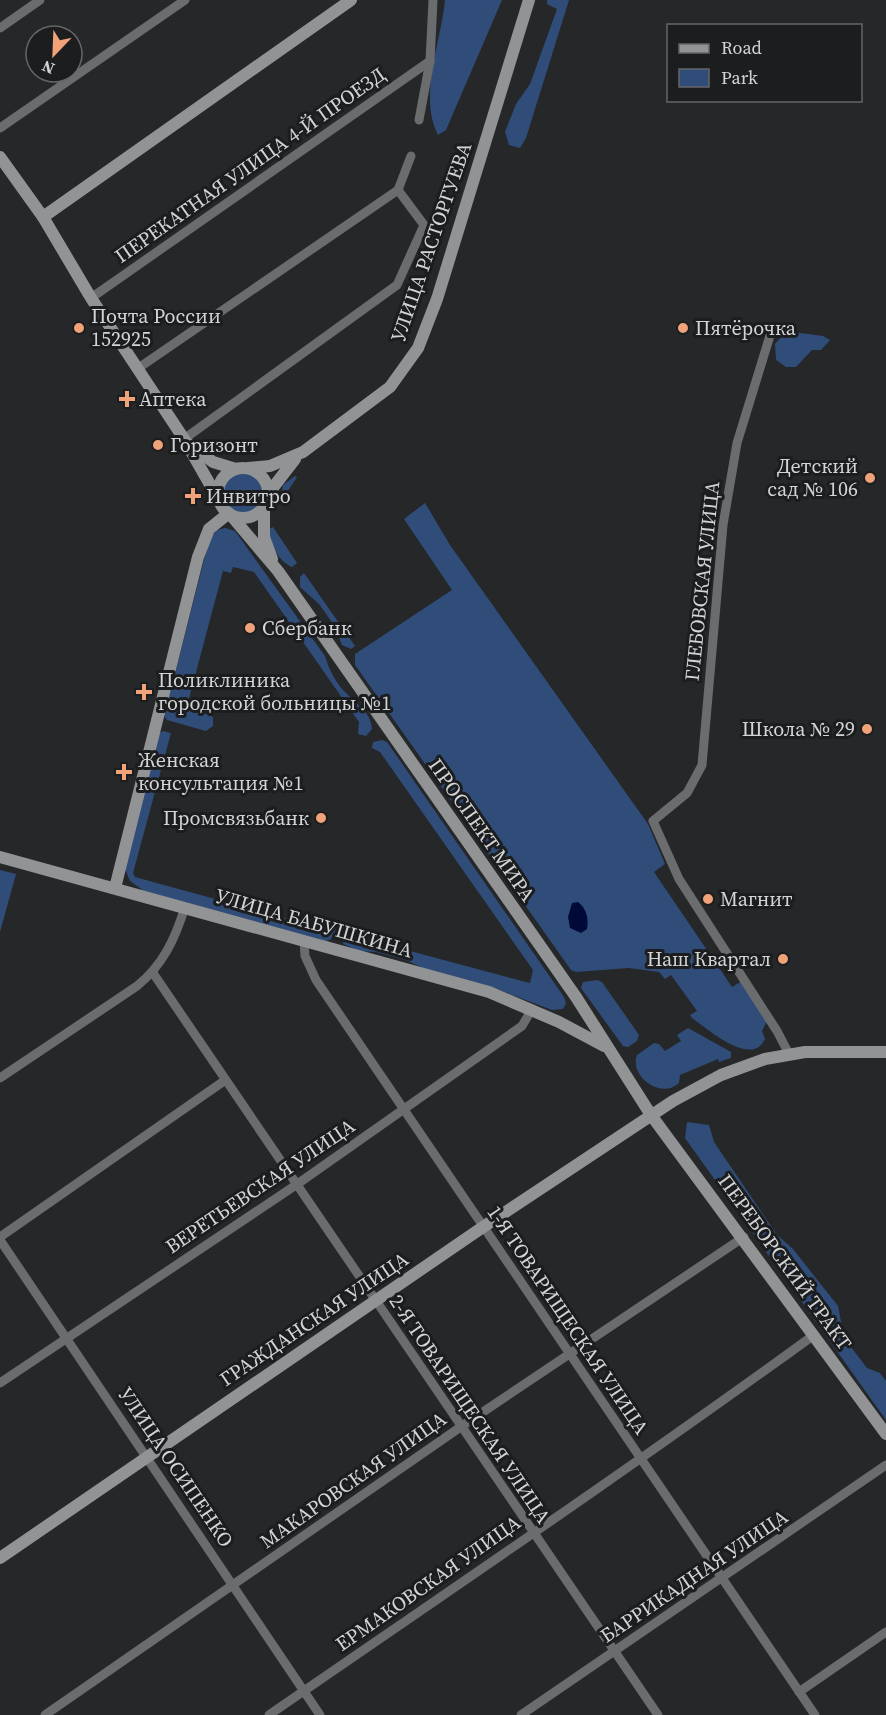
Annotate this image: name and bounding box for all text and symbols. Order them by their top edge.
north arrow [24,24,84,84]
legend [667,24,862,102]
text: Road [721,35,762,60]
text: N [38,55,58,80]
street label: ПЕРЕКАТНАЯ УЛИЦА 4-Й ПРОЕЗД [109,60,391,270]
text: Park [721,65,758,90]
street label: УЛИЦА РАСТОРГУЕВА [384,138,479,346]
place label: Почта России 152925 [91,302,221,353]
place label: Пятёрочка [695,314,797,342]
marker: Почта России 152925 [72,321,86,335]
marker: Пятёрочка [676,321,690,335]
place label: Аптека [139,385,207,413]
marker: Аптека [120,392,134,406]
place label: Горизонт [170,431,258,459]
marker: Горизонт [151,438,165,452]
place label: Детский сад № 106 [767,452,858,503]
marker: Детский сад № 106 [863,471,877,485]
street label: ГЛЕБОВСКАЯ УЛИЦА [678,479,726,682]
place label: Инвитро [206,482,291,510]
marker: Инвитро [184,487,202,505]
place label: Сбербанк [262,614,352,642]
marker: Сбербанк [243,621,257,635]
place label: Поликлиника городской больницы №1 [158,666,391,717]
marker: Поликлиника городской больницы №1 [135,683,153,701]
place label: Школа № 29 [742,715,855,743]
marker: Школа № 29 [860,722,874,736]
place label: Женская консультация №1 [138,746,303,797]
street label: ПРОСПЕКТ МИРА [422,753,542,908]
marker: Женская консультация №1 [115,763,133,781]
place label: Промсвязьбанк [163,804,309,832]
marker: Промсвязьбанк [314,811,328,825]
street label: УЛИЦА БАБУШКИНА [212,881,417,965]
place label: Магнит [720,885,793,913]
marker: Магнит [701,892,715,906]
place label: Наш Квартал [647,945,771,973]
marker: Наш Квартал [776,952,790,966]
street label: ВЕРЕТЬЕВСКАЯ УЛИЦА [160,1112,361,1260]
street label: ПЕРЕБОРСКИЙ ТРАКТ [712,1168,858,1356]
street label: 1-Я ТОВАРИЩЕСКАЯ УЛИЦА [481,1200,656,1441]
street label: ГРАЖДАНСКАЯ УЛИЦА [214,1245,415,1393]
street label: 2-Я ТОВАРИЩЕСКАЯ УЛИЦА [383,1289,558,1530]
street label: УЛИЦА ОСИПЕНКО [112,1381,240,1553]
street label: МАКАРОВСКАЯ УЛИЦА [254,1405,452,1555]
street label: БАРРИКАДНАЯ УЛИЦА [595,1502,794,1649]
street label: ЕРМАКОВСКАЯ УЛИЦА [330,1508,527,1658]

